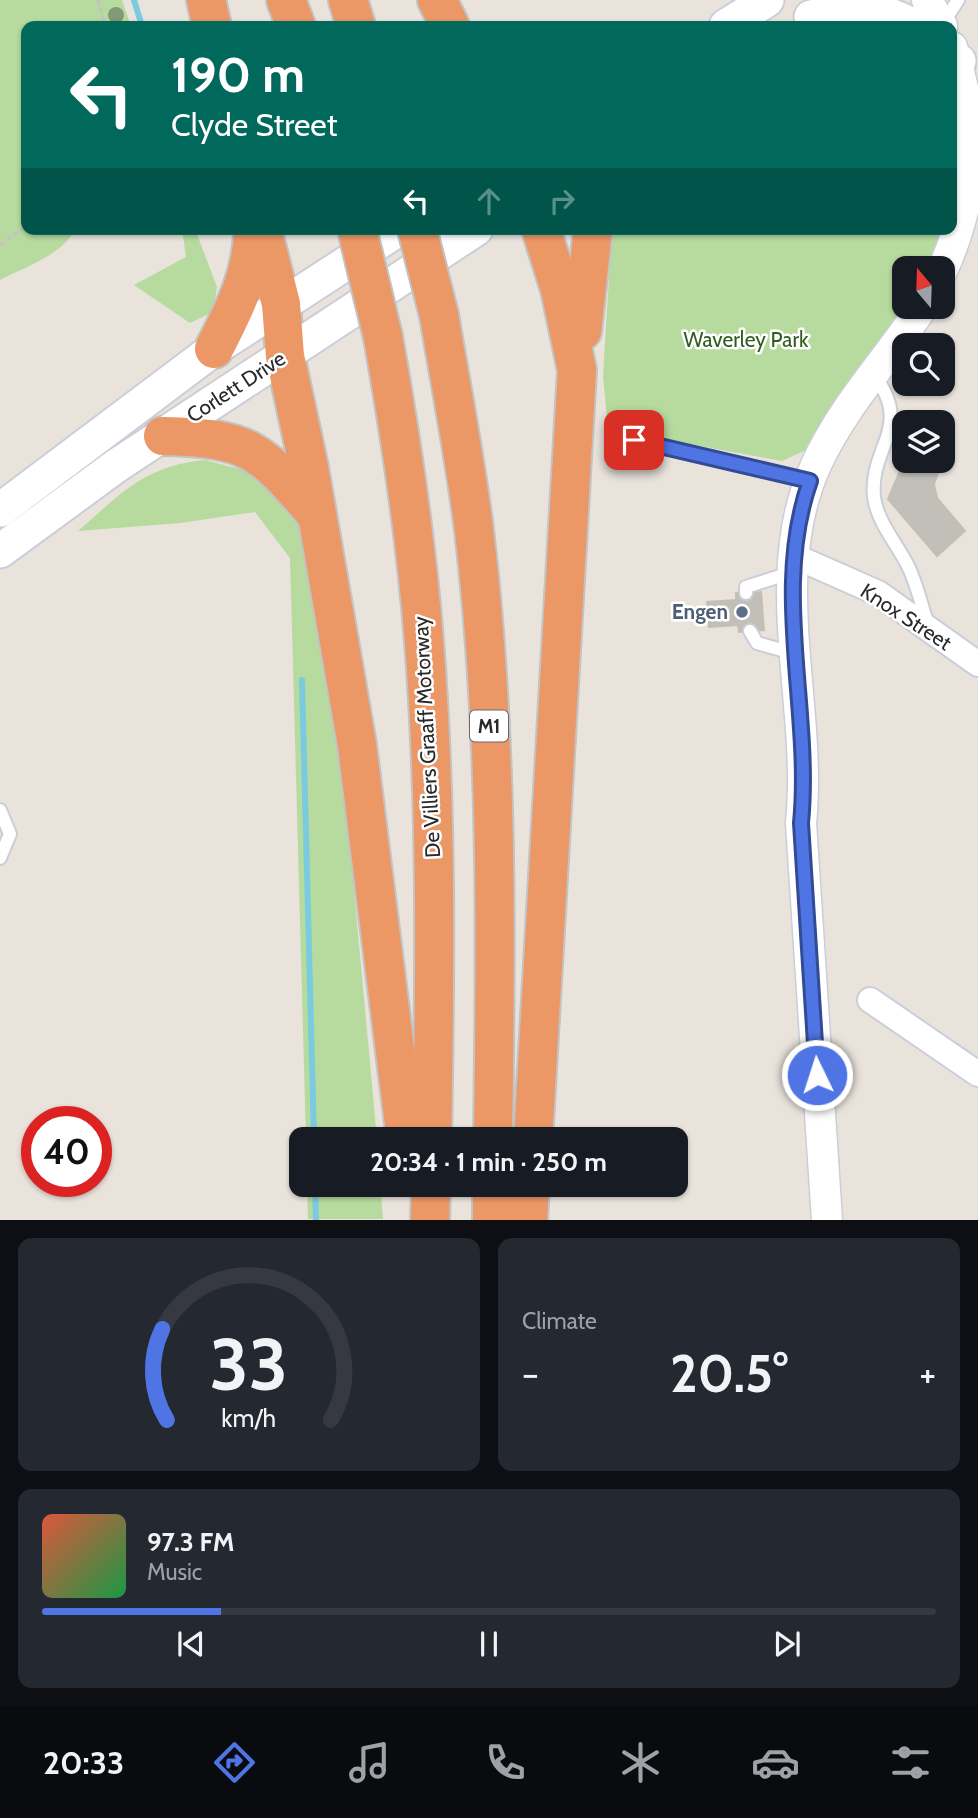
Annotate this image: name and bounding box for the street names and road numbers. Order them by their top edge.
street label: Corlett Drive [182,345,290,428]
street label: Knox Street [856,578,956,655]
street label: De Villiers Graaff Motorway [408,615,445,858]
road number: M1 [470,710,508,741]

